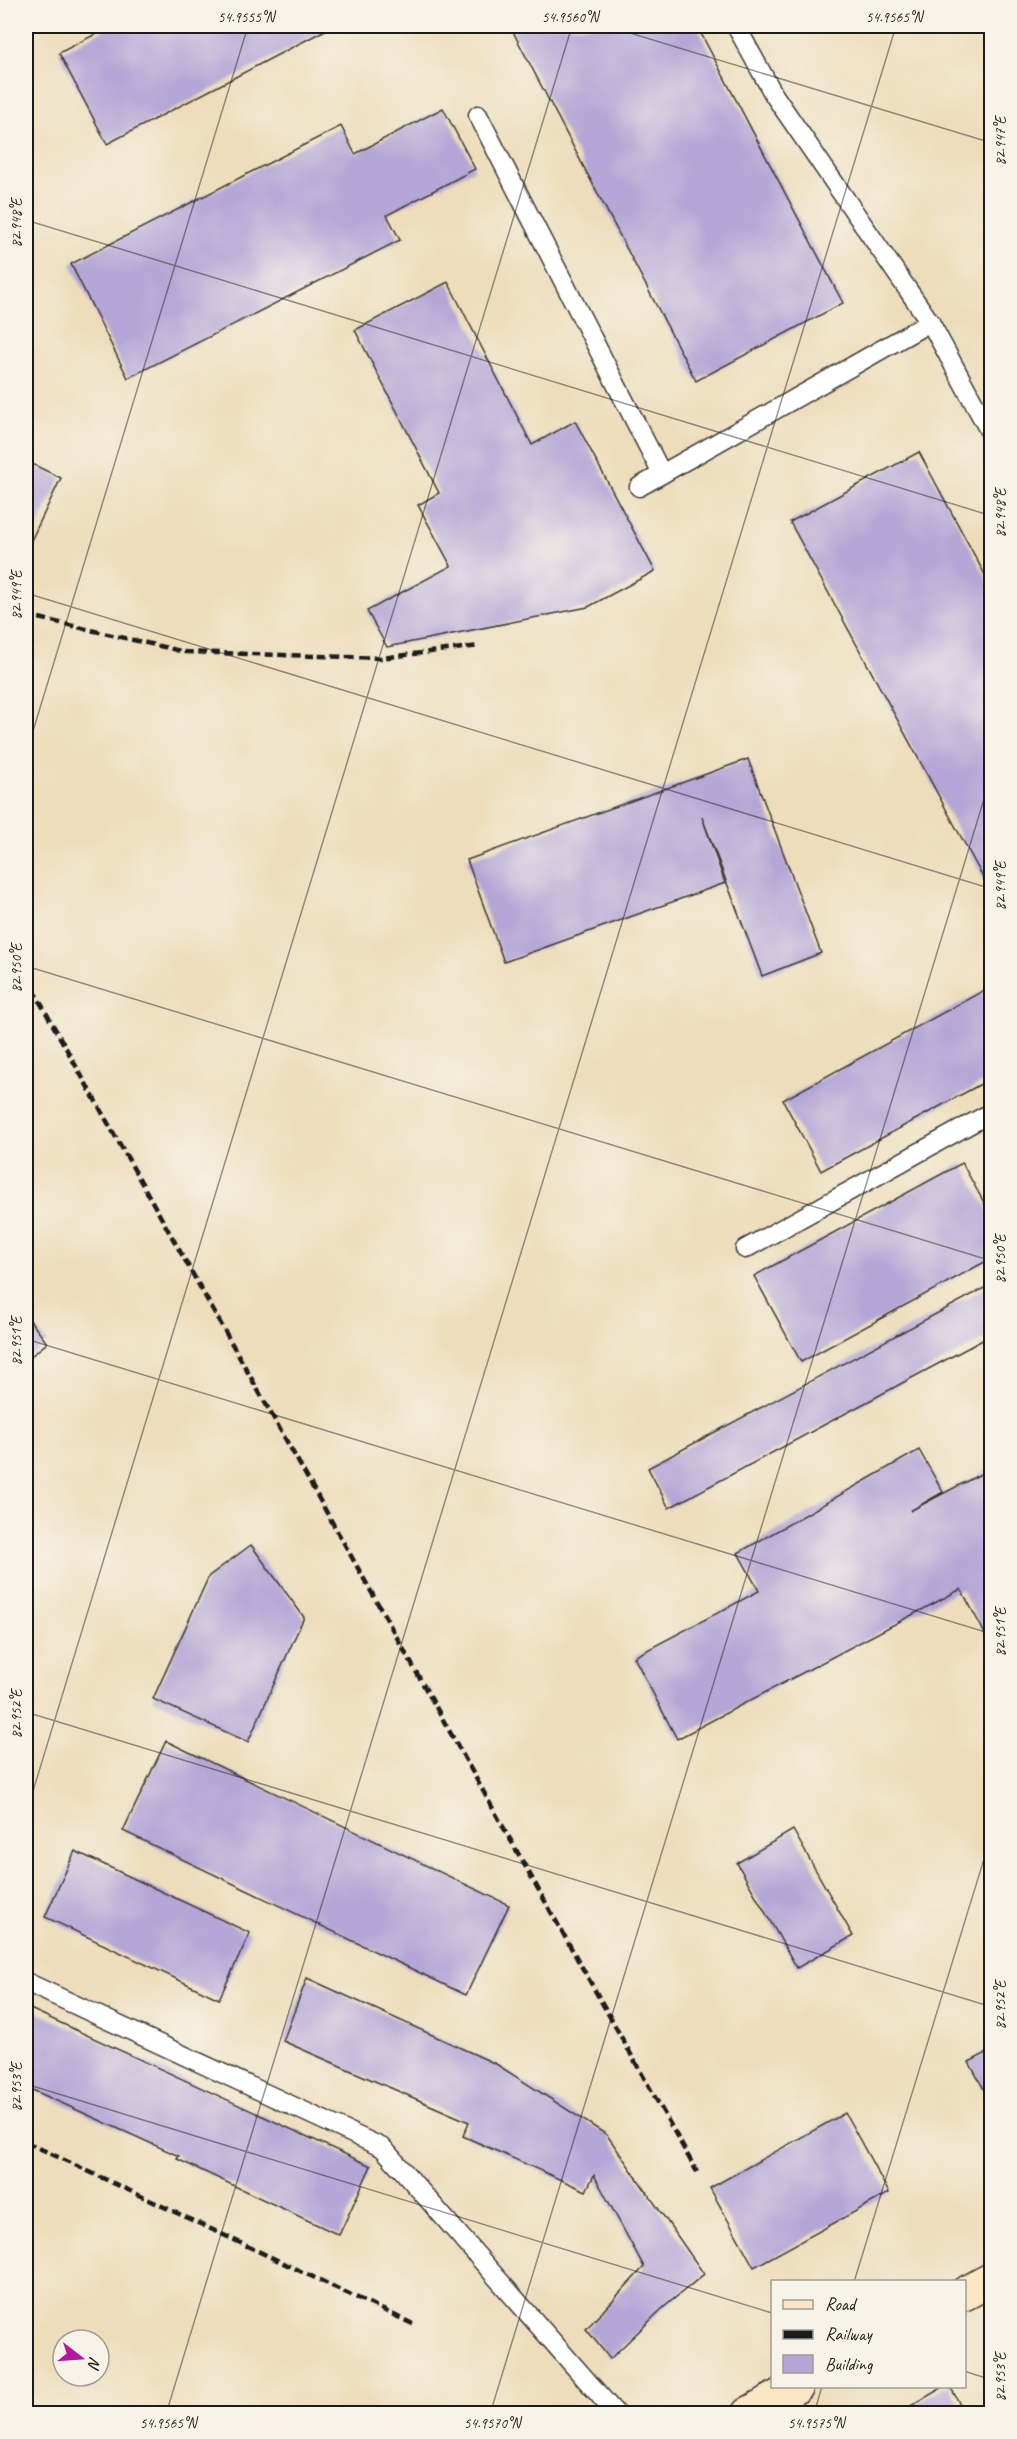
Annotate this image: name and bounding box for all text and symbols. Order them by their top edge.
text: 54.9555°N [218,8,277,27]
text: 54.9560°N [542,8,601,27]
text: 54.9565°N [866,8,925,27]
text: 82.947°E [991,114,1010,165]
text: 82.948°E [7,196,26,247]
text: 82.948°E [991,486,1010,537]
text: 82.949°E [7,568,26,619]
text: 82.949°E [991,859,1010,910]
text: 82.950°E [7,941,26,992]
text: 82.950°E [991,1232,1010,1283]
text: 82.951°E [7,1314,26,1365]
text: 82.951°E [991,1605,1010,1656]
text: 82.952°E [7,1687,26,1738]
text: 82.952°E [991,1978,1010,2029]
text: 82.953°E [7,2060,26,2111]
legend [771,2280,966,2388]
text: Road [825,2293,858,2315]
text: Railway [825,2323,873,2345]
north arrow [51,2328,111,2388]
text: 82.953°E [991,2350,1010,2401]
text: Building [825,2353,874,2375]
text: N [82,2354,105,2373]
text: 54.9565°N [140,2414,199,2433]
text: 54.9570°N [464,2414,523,2433]
text: 54.9575°N [788,2414,847,2433]

